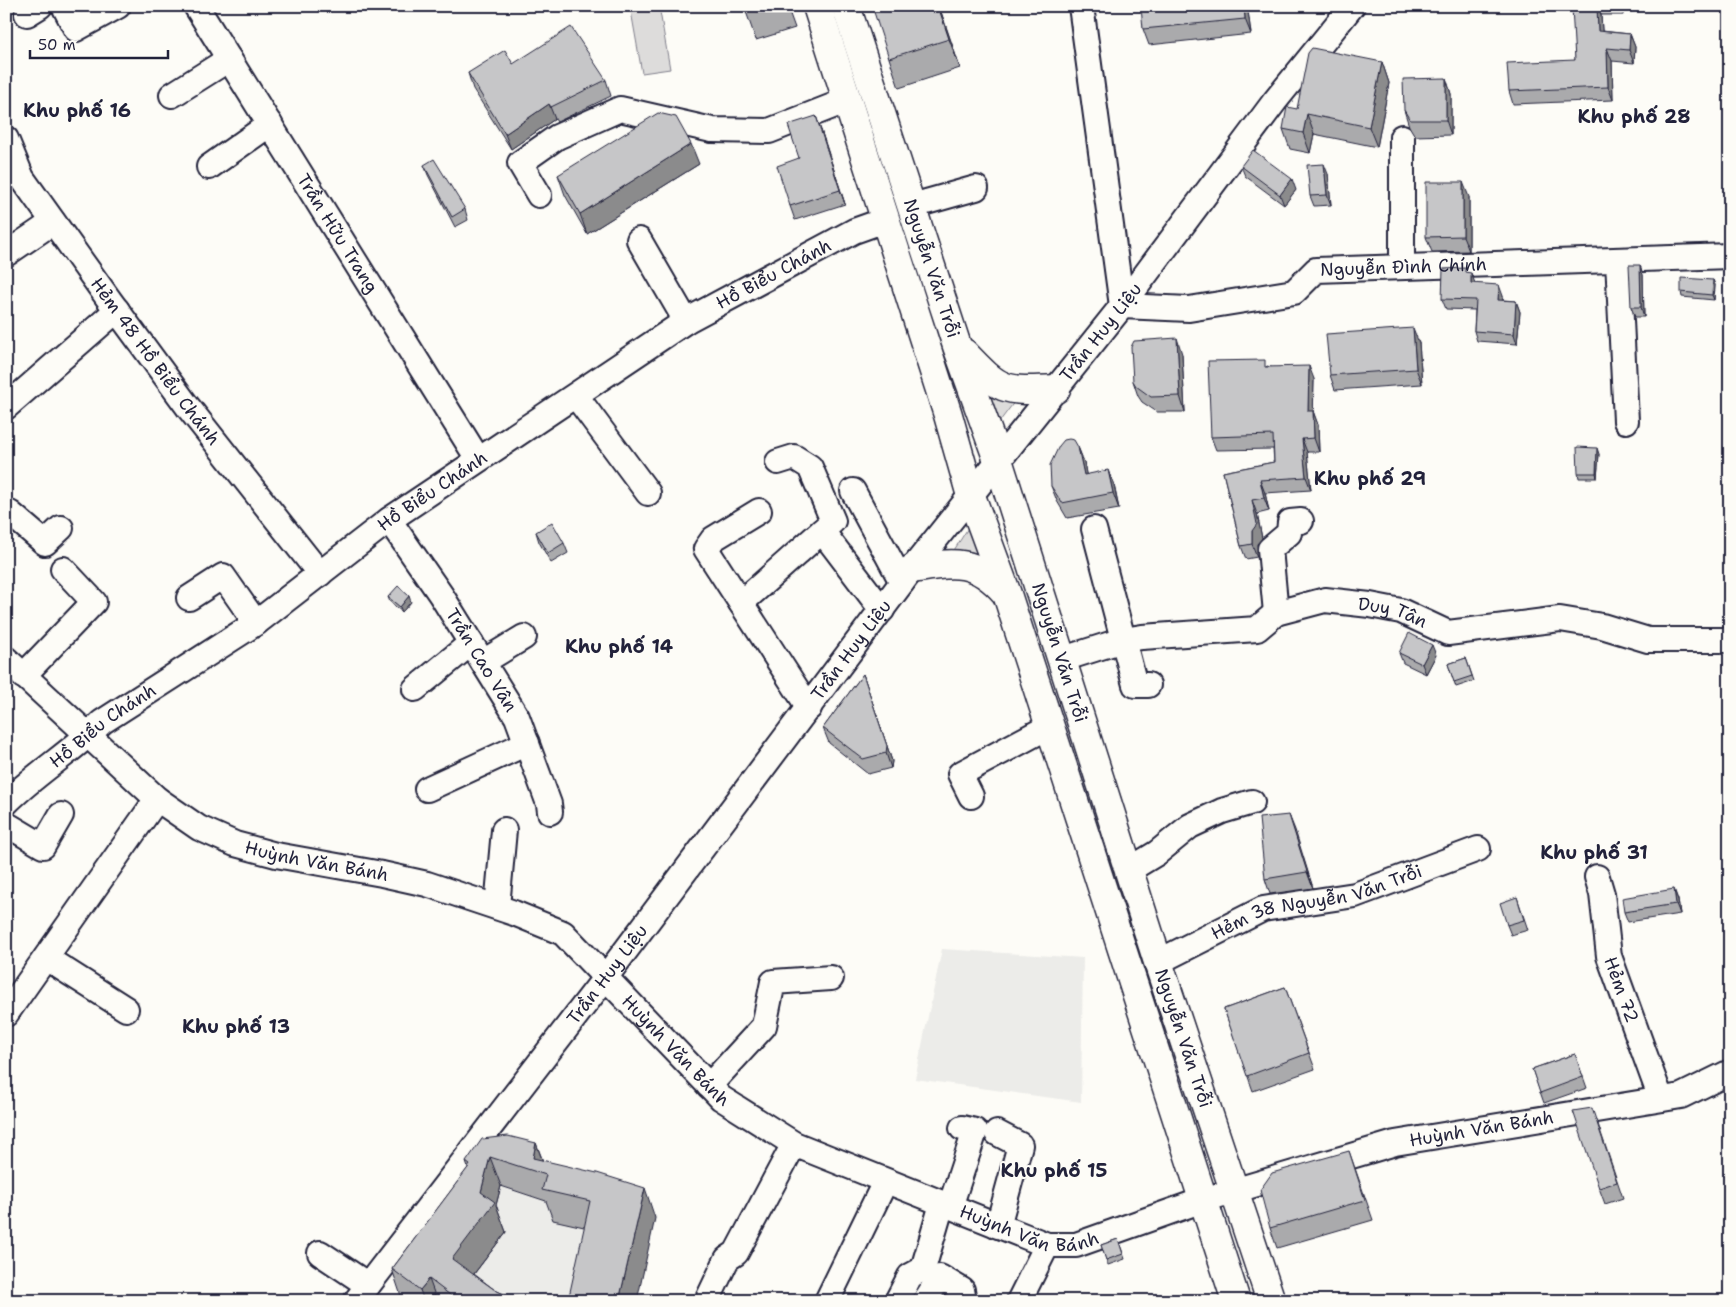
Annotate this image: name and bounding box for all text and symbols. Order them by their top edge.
scale bar [30,28,168,60]
text: 50 m [38,35,76,55]
district label: Khu phố 16 [23,98,131,123]
district label: Khu phố 28 [1578,104,1690,129]
street label: Trần Hữu Trang [291,169,384,298]
street label: Nguyễn Văn Trỗi [898,196,966,341]
street label: Hồ Biểu Chánh [712,233,836,315]
street label: Nguyễn Đình Chính [1320,252,1487,282]
street label: Hẻm 48 Hồ Biểu Chánh [85,273,226,450]
street label: Trần Huy Liệu [1054,278,1147,387]
street label: Hồ Biểu Chánh [372,446,492,537]
district label: Khu phố 29 [1314,466,1426,491]
street label: Nguyễn Văn Trỗi [1026,580,1093,725]
street label: Duy Tân [1357,592,1431,634]
street label: Trần Huy Liệu [806,595,897,705]
street label: Trần Cao Vân [440,604,523,716]
district label: Khu phố 14 [565,634,674,659]
street label: Hồ Biểu Chánh [45,678,161,774]
street label: Huỳnh Văn Bánh [242,835,391,887]
district label: Khu phố 31 [1540,840,1648,865]
street label: Hẻm 38 Nguyễn Văn Trỗi [1207,859,1425,945]
street label: Trần Huy Liệu [561,920,653,1029]
street label: Hẻm 72 [1598,953,1644,1026]
street label: Nguyễn Văn Trỗi [1149,966,1218,1111]
street label: Huỳnh Văn Bánh [616,990,734,1112]
district label: Khu phố 13 [182,1014,290,1039]
street label: Huỳnh Văn Bánh [1408,1105,1555,1152]
district label: Khu phố 15 [1001,1158,1108,1183]
street label: Huỳnh Văn Bánh [956,1199,1102,1257]

